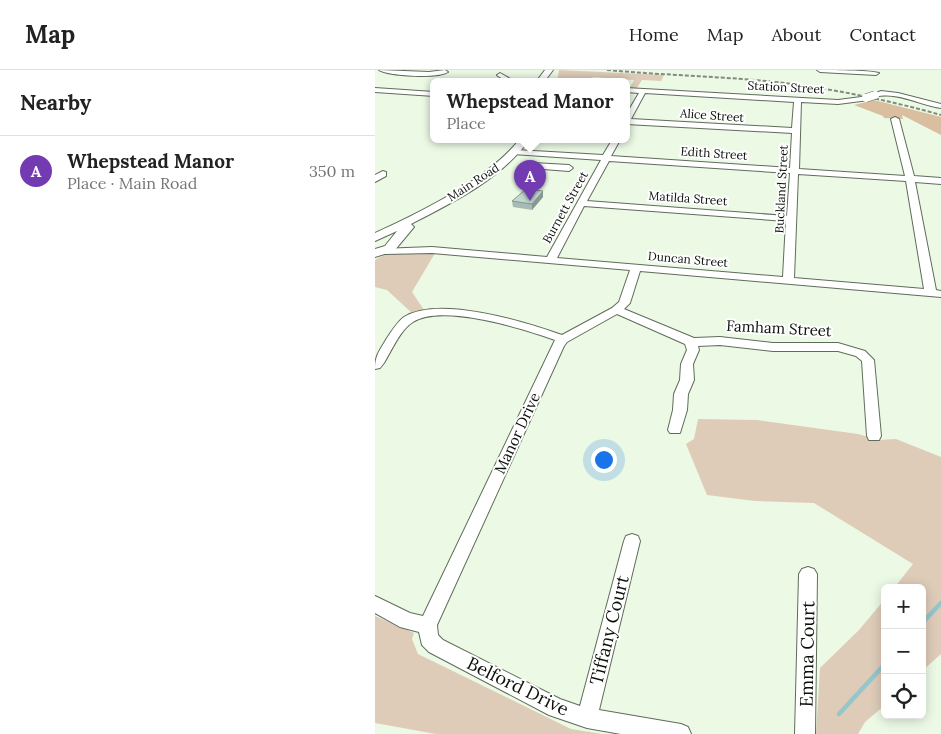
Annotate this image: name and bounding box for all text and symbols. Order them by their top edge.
text: Map [25,19,75,50]
text: Home [629,23,679,46]
text: Map [707,23,743,46]
text: About [771,23,821,46]
text: Contact [849,23,916,46]
street label: Station Street [747,77,825,97]
popup [430,78,630,143]
text: Nearby [20,89,91,116]
text: Whepstead Manor [446,89,614,113]
street label: Alice Street [678,105,745,125]
text: Place [446,113,486,133]
street label: Edith Street [680,143,748,163]
street label: Buckland Street [771,144,791,234]
text: Whepstead Manor [67,149,234,173]
street label: Main Road [444,160,502,204]
pin: A [514,160,546,201]
text: A [31,161,41,181]
text: 350 m [309,161,355,181]
street label: Burnett Street [539,168,591,246]
text: Place · Main Road [67,173,197,193]
street label: Matilda Street [648,188,728,208]
street label: Duncan Street [647,248,729,270]
street label: Famham Street [726,316,832,340]
street label: Manor Drive [490,389,544,477]
your location [591,447,617,473]
street label: Tiffany Court [584,573,634,687]
map controls [881,584,926,719]
button: + [881,584,926,629]
street label: Emma Court [795,601,819,707]
button: − [881,629,926,674]
street label: Belford Drive [463,651,573,721]
button: locate [881,674,926,719]

